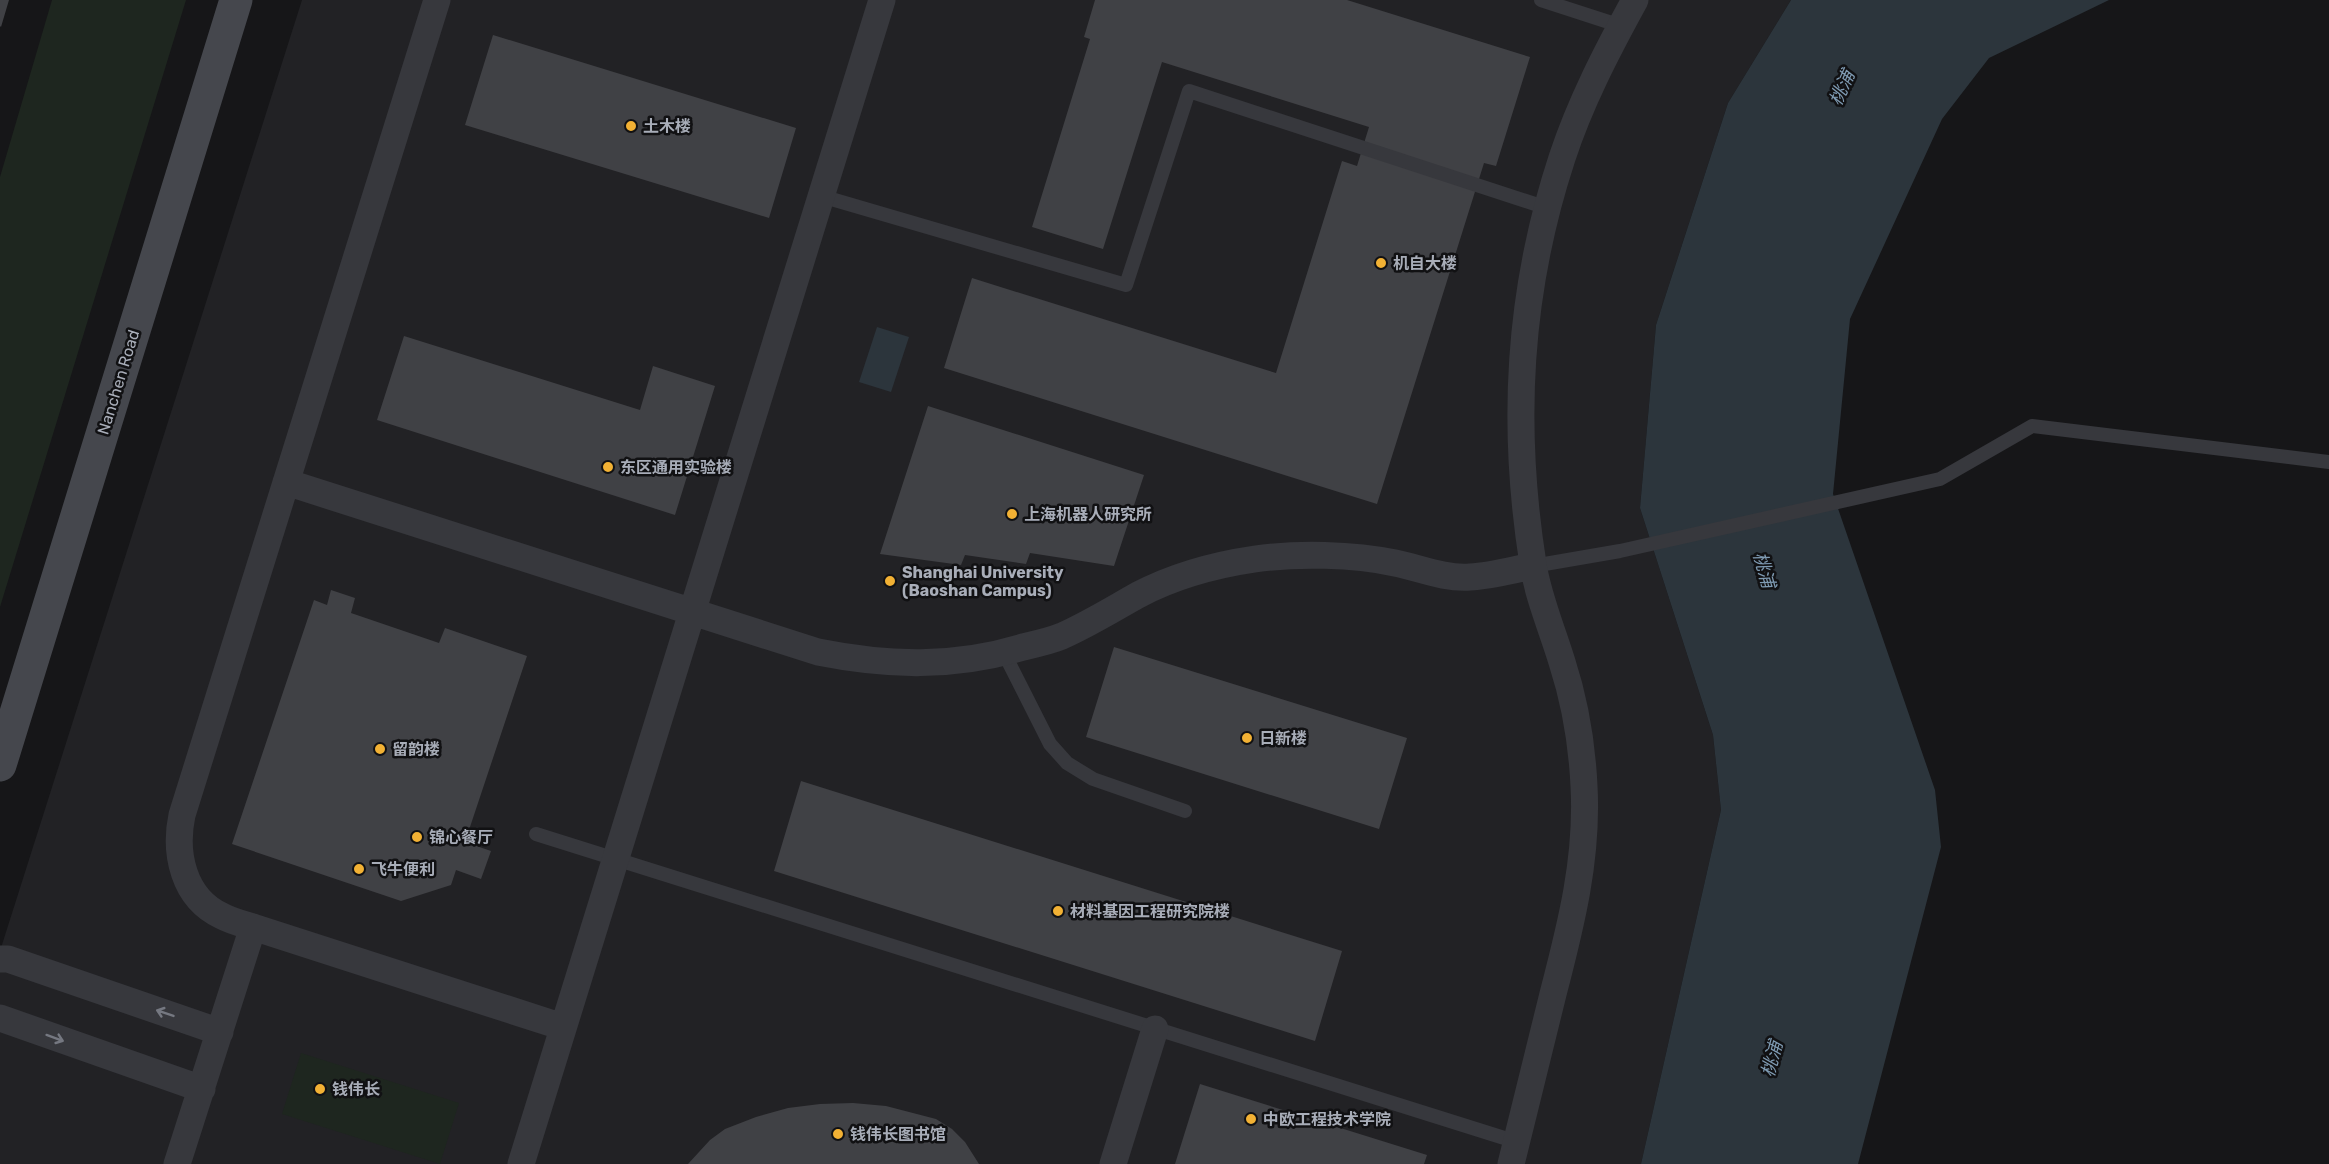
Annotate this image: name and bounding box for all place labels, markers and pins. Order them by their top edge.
place label: 土木楼 [643,117,691,136]
marker: 土木楼 [624,119,638,133]
place label: 机自大楼 [1393,254,1457,273]
marker: 机自大楼 [1374,256,1388,270]
place label: 东区通用实验楼 [620,458,732,477]
marker: 东区通用实验楼 [601,460,615,474]
place label: 上海机器人研究所 [1024,505,1152,524]
marker: 上海机器人研究所 [1005,507,1019,521]
place label: Shanghai University (Baoshan Campus) [902,563,1064,600]
marker: Shanghai University (Baoshan Campus) [883,574,897,588]
place label: 日新楼 [1259,729,1307,748]
marker: 日新楼 [1240,731,1254,745]
place label: 留韵楼 [392,740,440,759]
marker: 留韵楼 [373,742,387,756]
place label: 锦心餐厅 [429,828,493,847]
marker: 锦心餐厅 [410,830,424,844]
place label: 飞牛便利 [371,860,435,879]
marker: 飞牛便利 [352,862,366,876]
place label: 材料基因工程研究院楼 [1070,902,1230,921]
marker: 材料基因工程研究院楼 [1051,904,1065,918]
place label: 钱伟长 [332,1080,380,1099]
marker: 钱伟长 [313,1082,327,1096]
place label: 中欧工程技术学院 [1263,1110,1391,1129]
marker: 中欧工程技术学院 [1244,1112,1258,1126]
place label: 钱伟长图书馆 [850,1125,946,1144]
marker: 钱伟长图书馆 [831,1127,845,1141]

